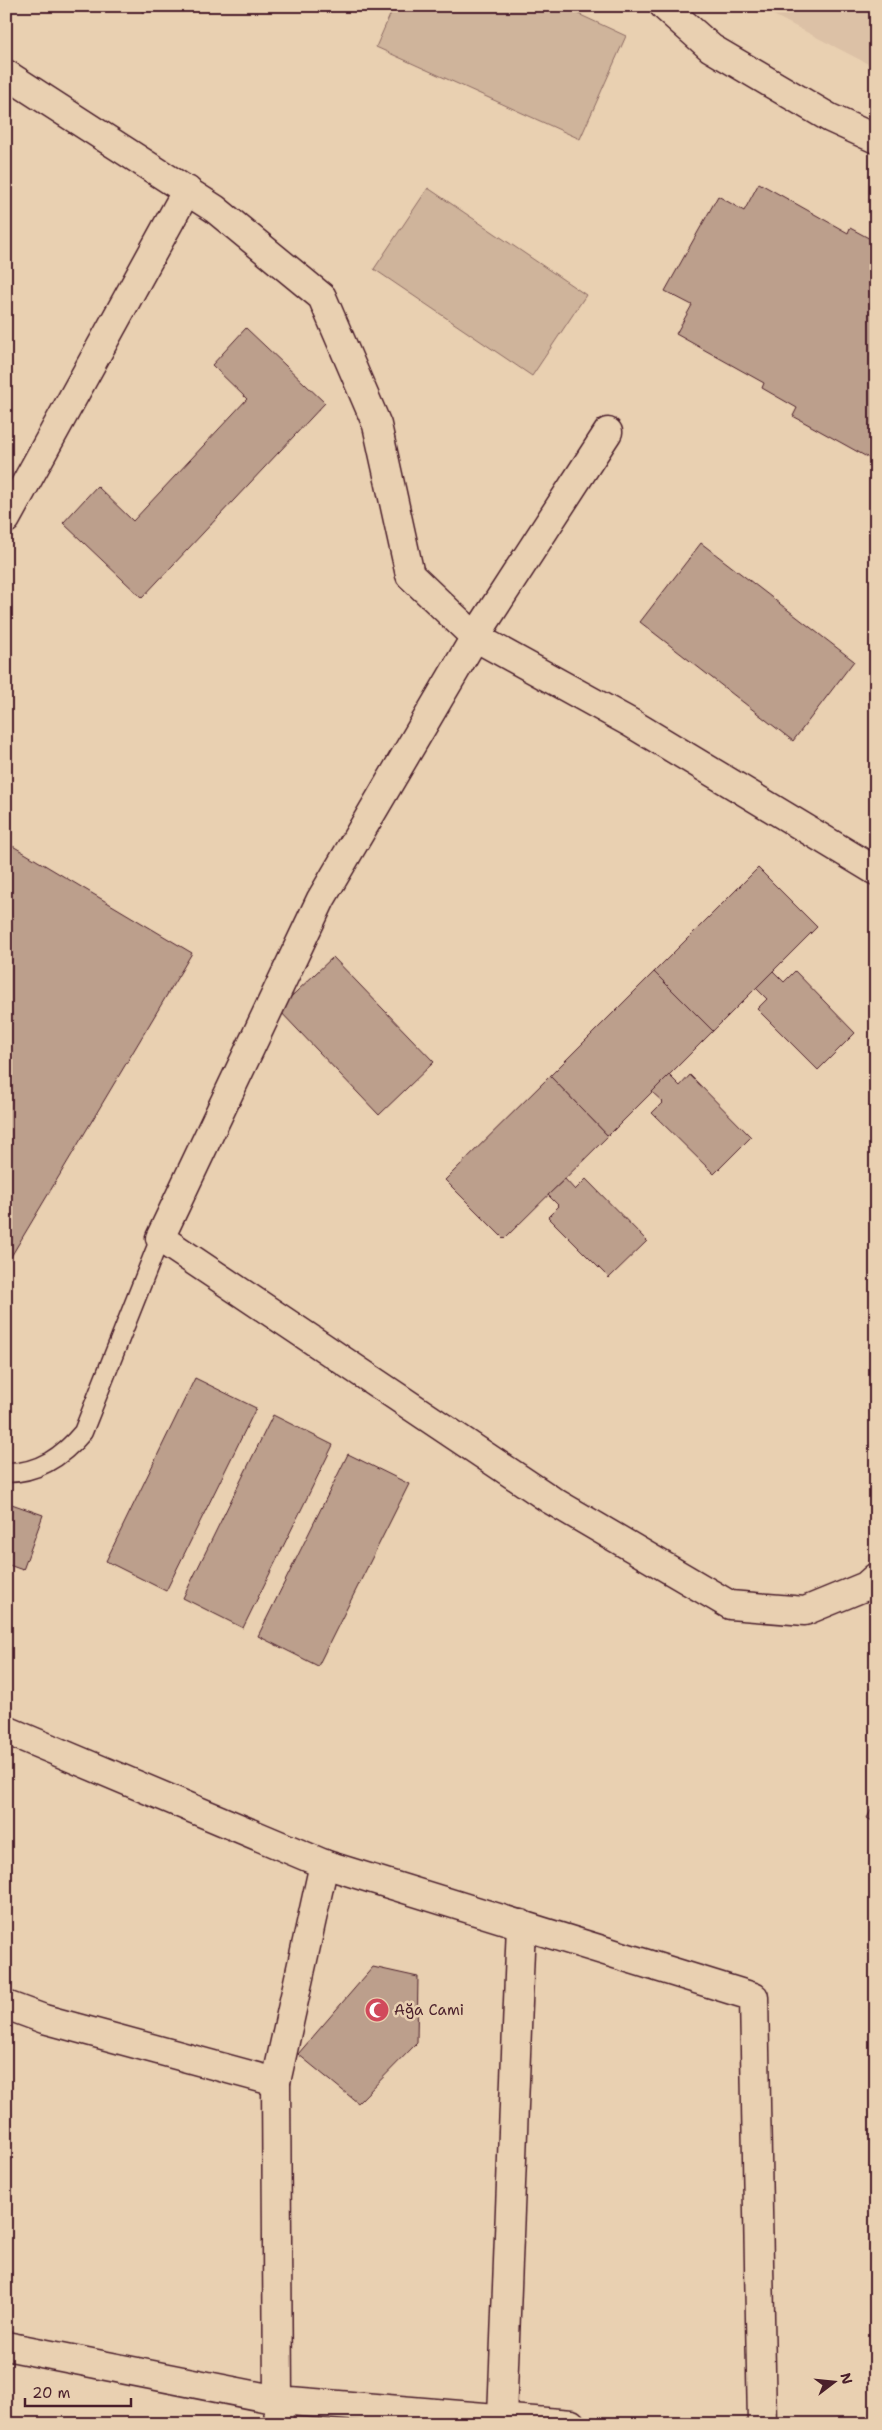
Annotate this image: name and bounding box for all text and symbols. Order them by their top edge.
mosque icon: Ağa Cami [364,1997,390,2023]
place label: Ağa Cami [394,2000,464,2020]
north arrow [810,2358,860,2408]
text: N [836,2371,857,2386]
scale bar [25,2375,131,2407]
text: 20 m [32,2383,71,2403]

